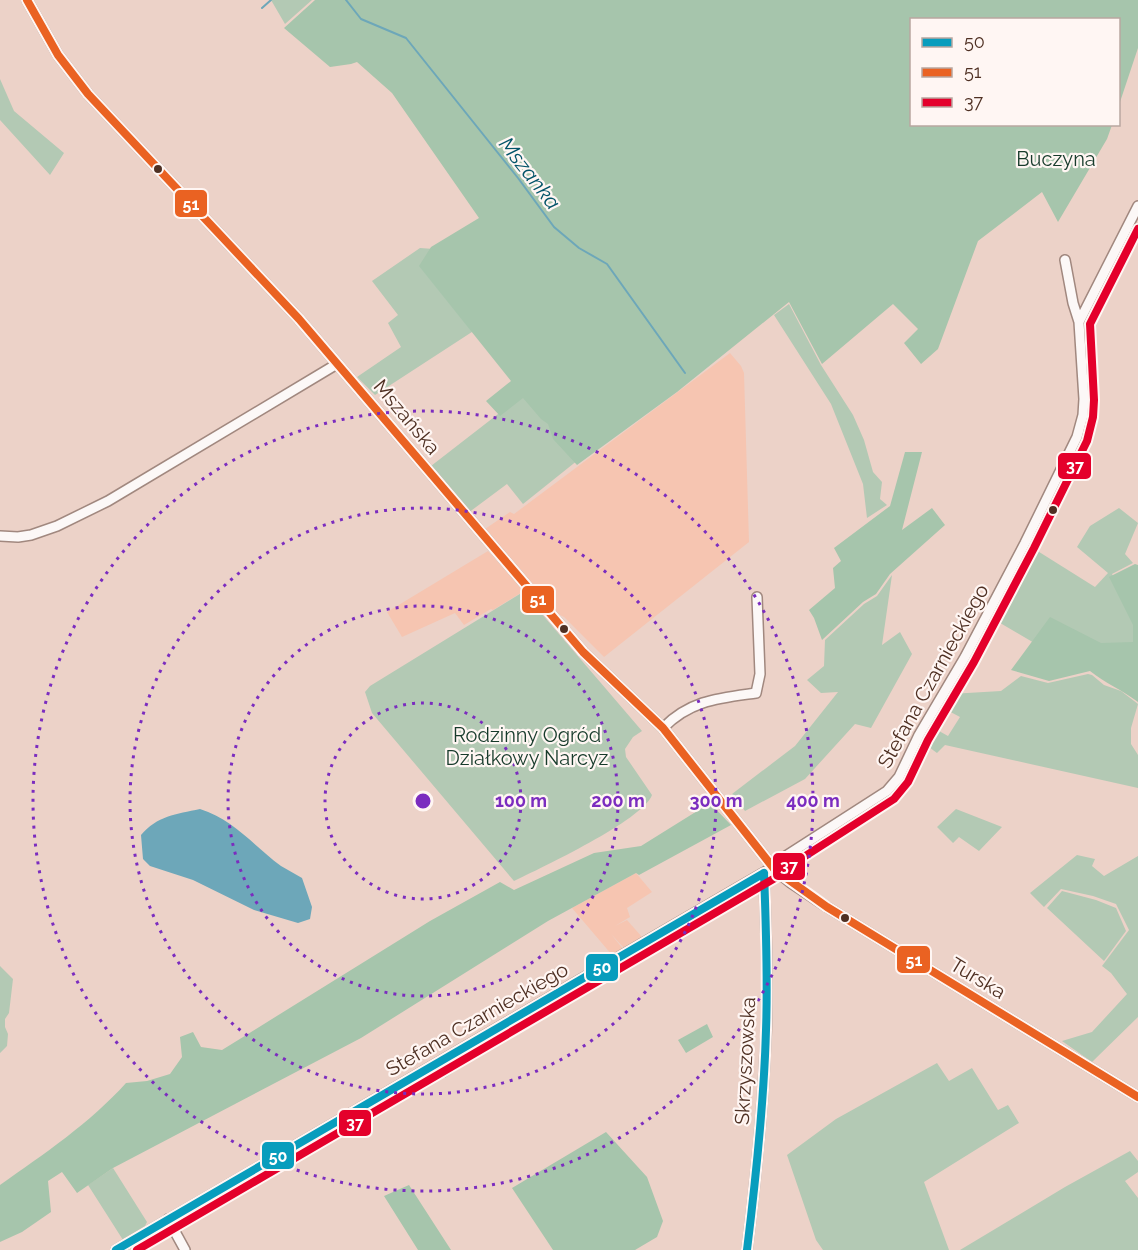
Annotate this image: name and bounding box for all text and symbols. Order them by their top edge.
legend [910,18,1120,126]
text: 50 [964,31,985,52]
text: 51 [964,61,982,82]
text: 37 [964,91,984,112]
water label: Mszanka [494,132,566,214]
park label: Buczyna [1016,147,1096,171]
unlabelled marker [152,163,164,175]
line badge: 51 [174,189,208,218]
text: 51 [183,195,199,214]
street label: Mszańska [369,375,445,459]
line badge: 37 [1057,452,1092,480]
text: 37 [1066,457,1084,476]
unlabelled marker [1047,504,1059,516]
street label: Stefana Czarnieckiego [872,580,994,772]
line badge: 51 [521,585,555,614]
text: 51 [530,590,546,609]
unlabelled marker [558,623,570,635]
park label: Rodzinny Ogród Działkowy Narcyz [446,723,609,770]
text: 100 m [495,790,547,811]
text: 200 m [591,790,645,811]
text: 300 m [689,790,743,811]
text: 400 m [786,790,840,811]
centre of rings [413,791,433,811]
line badge: 37 [772,852,806,881]
text: 37 [780,857,798,876]
unlabelled marker [839,912,851,924]
line badge: 51 [896,945,931,974]
text: 51 [906,951,922,970]
street label: Turska [946,952,1010,1004]
line badge: 50 [585,953,619,982]
street label: Stefana Czarnieckiego [382,957,572,1081]
text: 50 [593,958,612,977]
street label: Skrzyszowska [730,996,760,1126]
line badge: 37 [338,1109,372,1137]
text: 37 [346,1114,364,1133]
line badge: 50 [261,1141,295,1170]
text: 50 [269,1147,288,1166]

